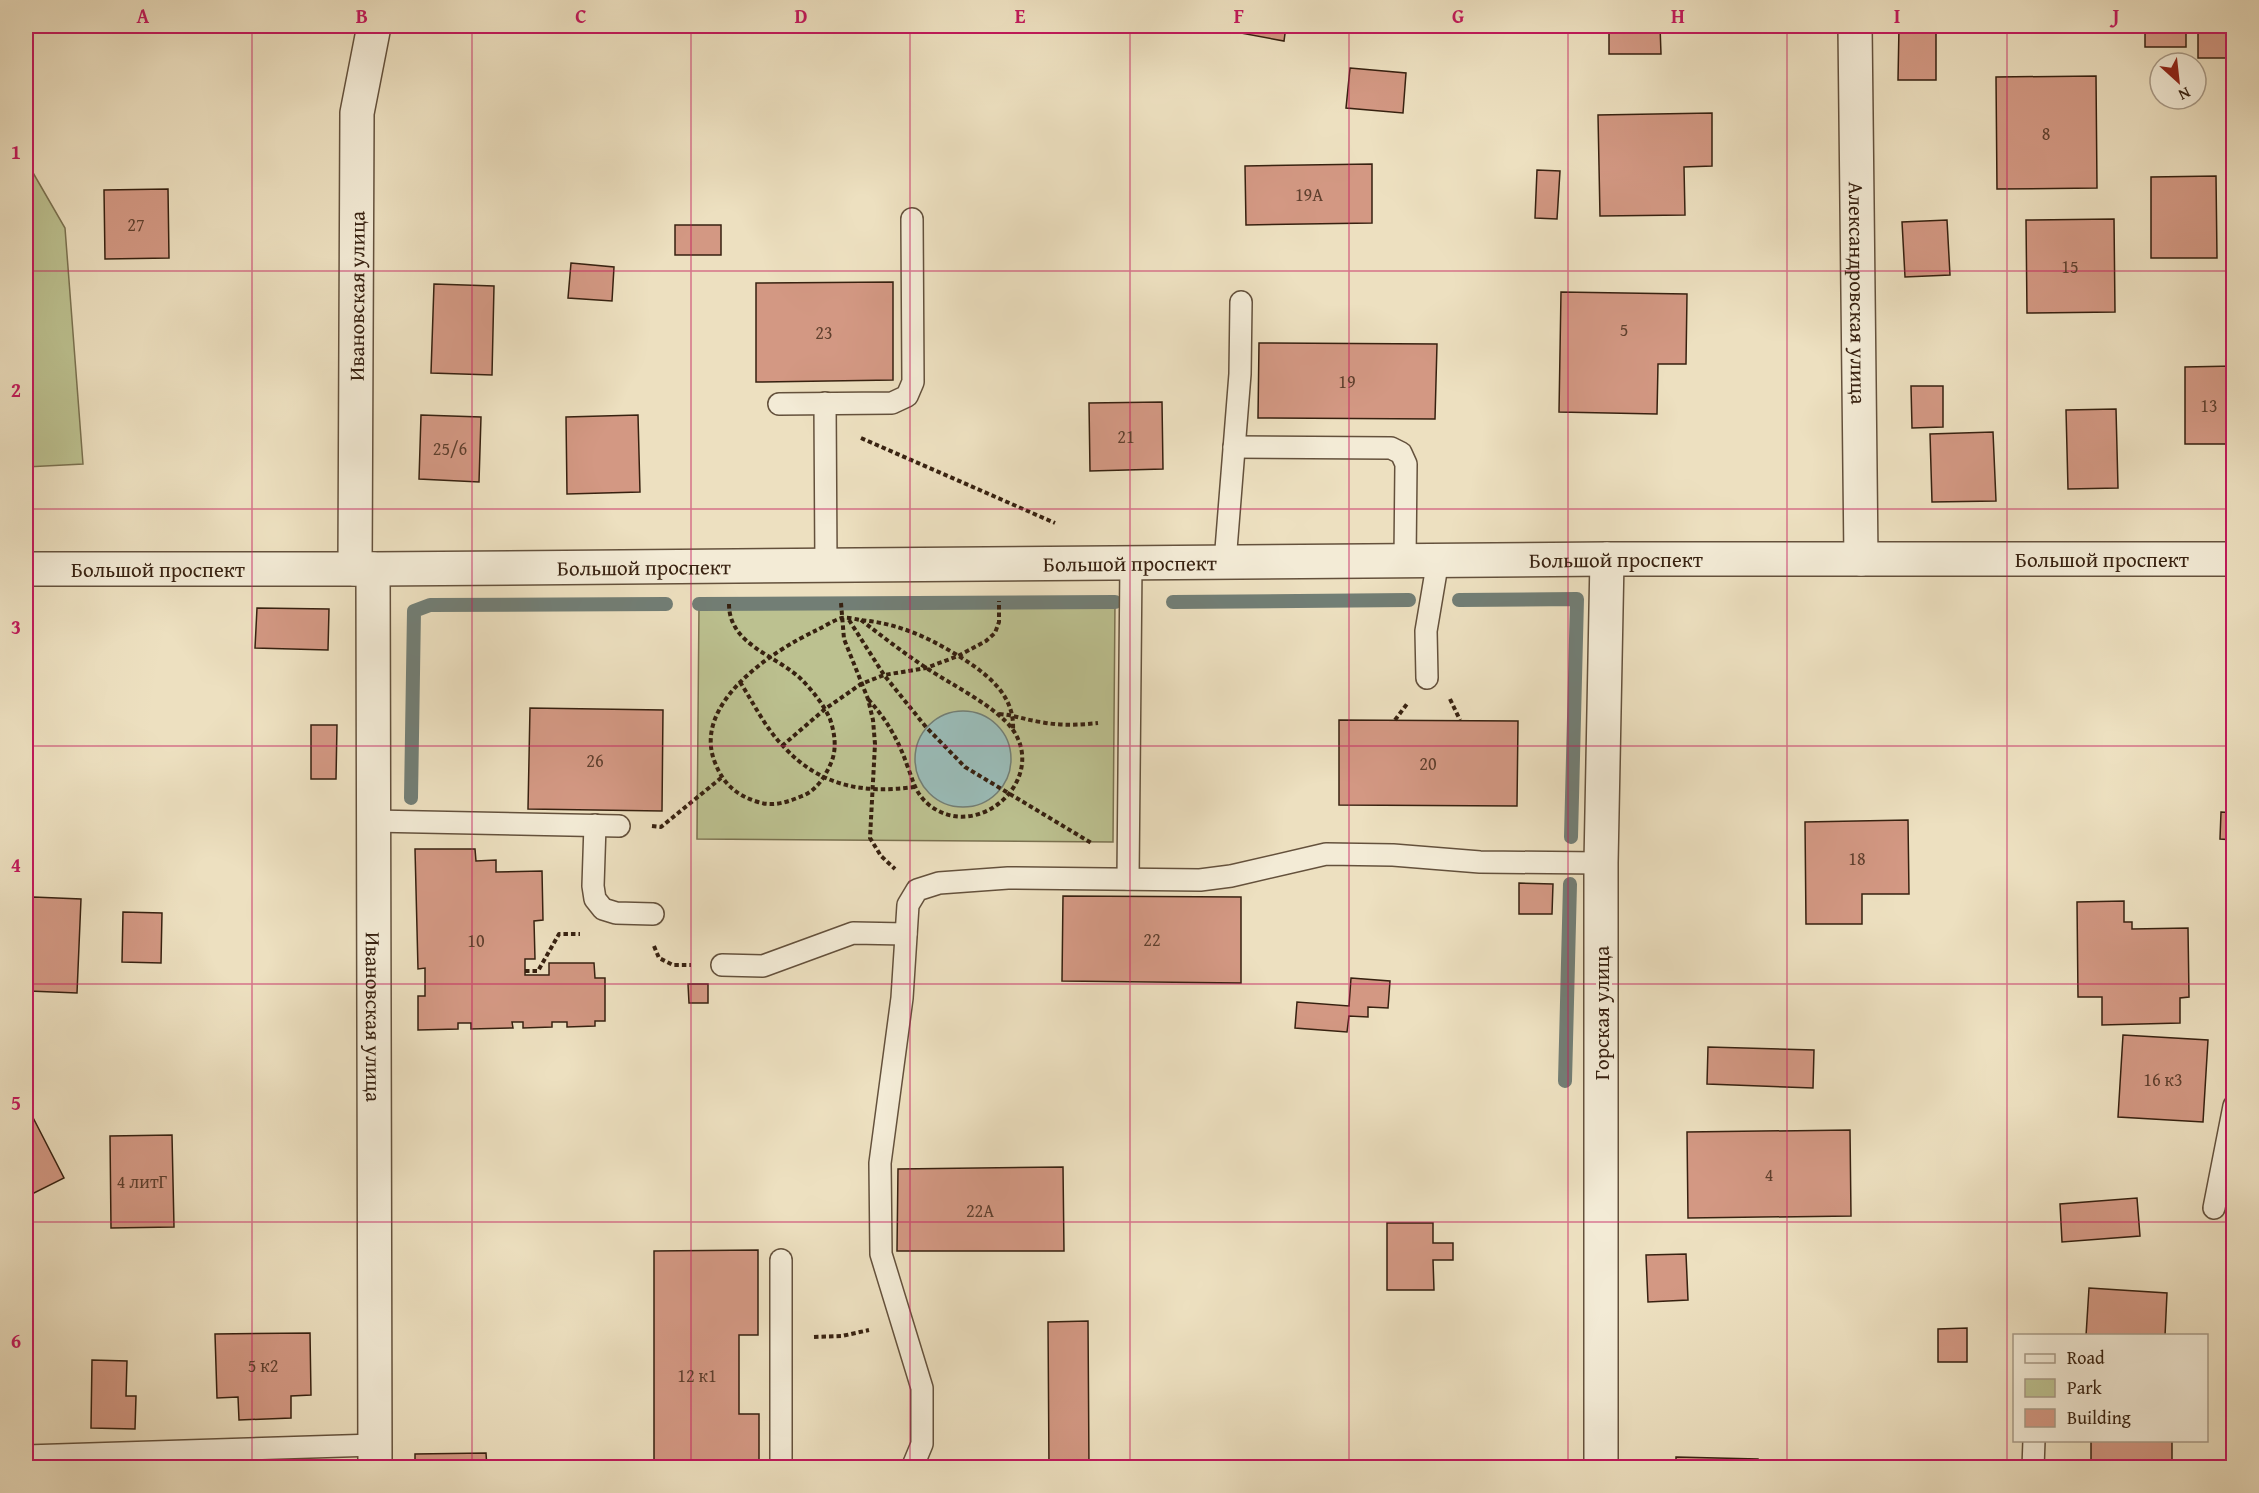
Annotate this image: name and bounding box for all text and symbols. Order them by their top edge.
text: A [137,1,150,30]
text: B [356,1,368,30]
text: C [575,1,587,30]
text: D [794,1,808,30]
text: E [1015,1,1026,30]
text: F [1234,1,1244,30]
text: G [1452,1,1464,30]
text: H [1671,1,1685,30]
text: I [1894,1,1900,30]
text: J [2110,1,2120,30]
north arrow [2148,51,2208,111]
text: N [2174,81,2195,108]
house number: 8 [2042,120,2050,147]
text: 1 [11,137,21,166]
house number: 19А [1295,181,1323,208]
street label: Александровская улица [1841,181,1875,405]
house number: 27 [127,211,145,238]
street label: Ивановская улица [340,211,372,381]
house number: 15 [2061,253,2079,280]
house number: 5 [1620,316,1628,343]
house number: 23 [815,319,833,346]
house number: 19 [1338,368,1356,395]
text: 2 [11,375,21,404]
house number: 13 [2200,392,2218,419]
house number: 21 [1117,423,1135,450]
house number: 25/6 [433,435,467,462]
street label: Большой проспект [1529,543,1703,575]
street label: Большой проспект [2015,544,2189,575]
street label: Большой проспект [1043,547,1217,579]
street label: Большой проспект [557,551,731,583]
street label: Большой проспект [71,554,245,585]
text: 3 [11,612,21,641]
house number: 26 [586,747,604,774]
house number: 20 [1419,750,1437,777]
house number: 18 [1848,845,1866,872]
text: 4 [11,850,21,879]
house number: 22 [1143,926,1161,953]
house number: 10 [467,927,485,954]
street label: Ивановская улица [358,932,390,1102]
street label: Горская улица [1586,946,1617,1080]
house number: 16 к3 [2143,1066,2183,1093]
text: 5 [11,1088,21,1117]
house number: 4 [1765,1161,1773,1188]
house number: 4 литГ [117,1168,168,1195]
house number: 22А [966,1197,994,1224]
text: 6 [11,1326,21,1355]
legend [2013,1334,2208,1442]
text: Road [2067,1344,2105,1371]
house number: 5 к2 [248,1352,278,1379]
house number: 12 к1 [677,1362,717,1389]
text: Park [2067,1374,2103,1401]
text: Building [2067,1404,2131,1431]

